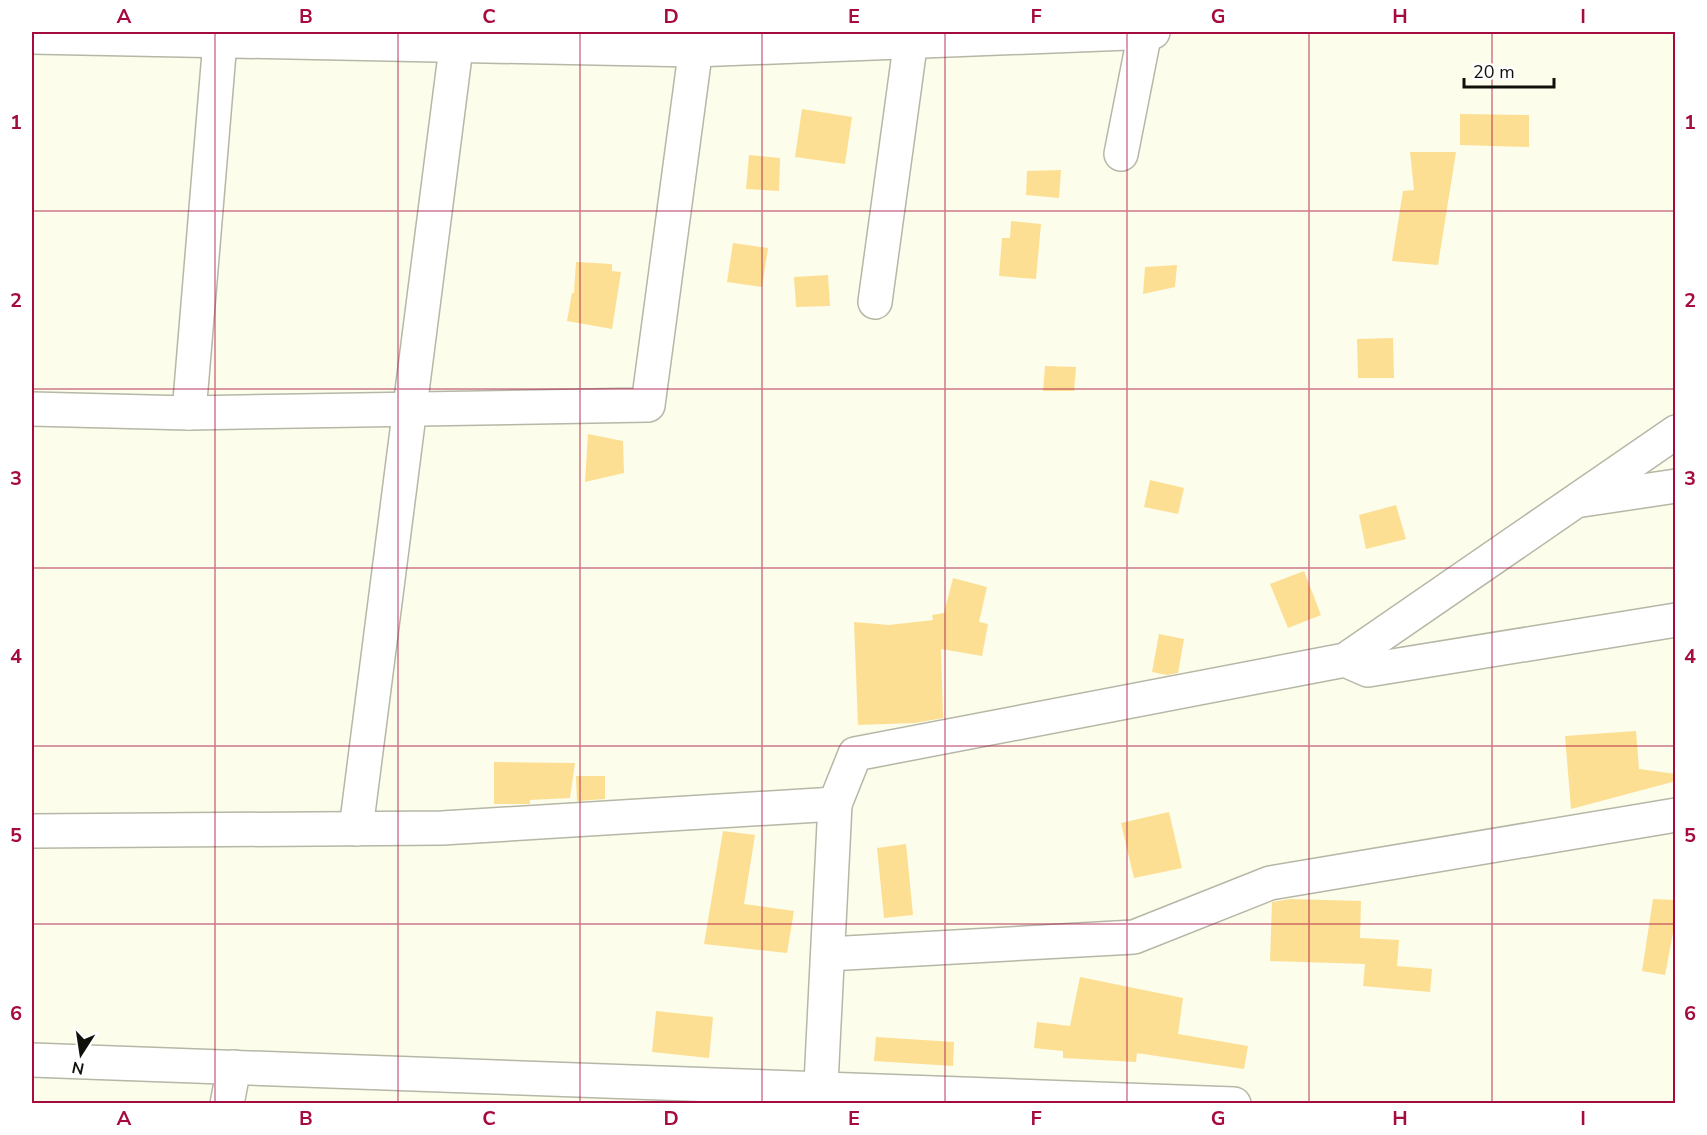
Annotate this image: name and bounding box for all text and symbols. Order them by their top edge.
text: A [117,3,132,30]
text: B [299,3,313,30]
text: C [482,3,496,30]
text: D [663,3,679,30]
text: E [848,3,860,30]
text: F [1030,3,1042,30]
text: G [1211,3,1225,30]
text: H [1392,3,1408,30]
text: I [1580,3,1586,30]
scale bar [1464,51,1554,89]
text: 20 m [1473,60,1515,84]
text: 1 [10,109,22,136]
text: 1 [1684,109,1696,136]
text: 2 [10,287,22,314]
text: 2 [1684,287,1696,314]
text: 3 [10,465,22,492]
text: 3 [1684,465,1696,492]
text: 4 [10,643,22,670]
text: 4 [1684,643,1696,670]
text: 5 [10,822,22,849]
text: 5 [1684,822,1696,849]
text: 6 [10,1000,22,1027]
text: 6 [1684,1000,1696,1027]
north arrow [51,1024,111,1084]
text: N [70,1056,86,1080]
text: A [117,1105,132,1132]
text: B [299,1105,313,1132]
text: C [482,1105,496,1132]
text: D [663,1105,679,1132]
text: E [848,1105,860,1132]
text: F [1030,1105,1042,1132]
text: G [1211,1105,1225,1132]
text: H [1392,1105,1408,1132]
text: I [1580,1105,1586,1132]

